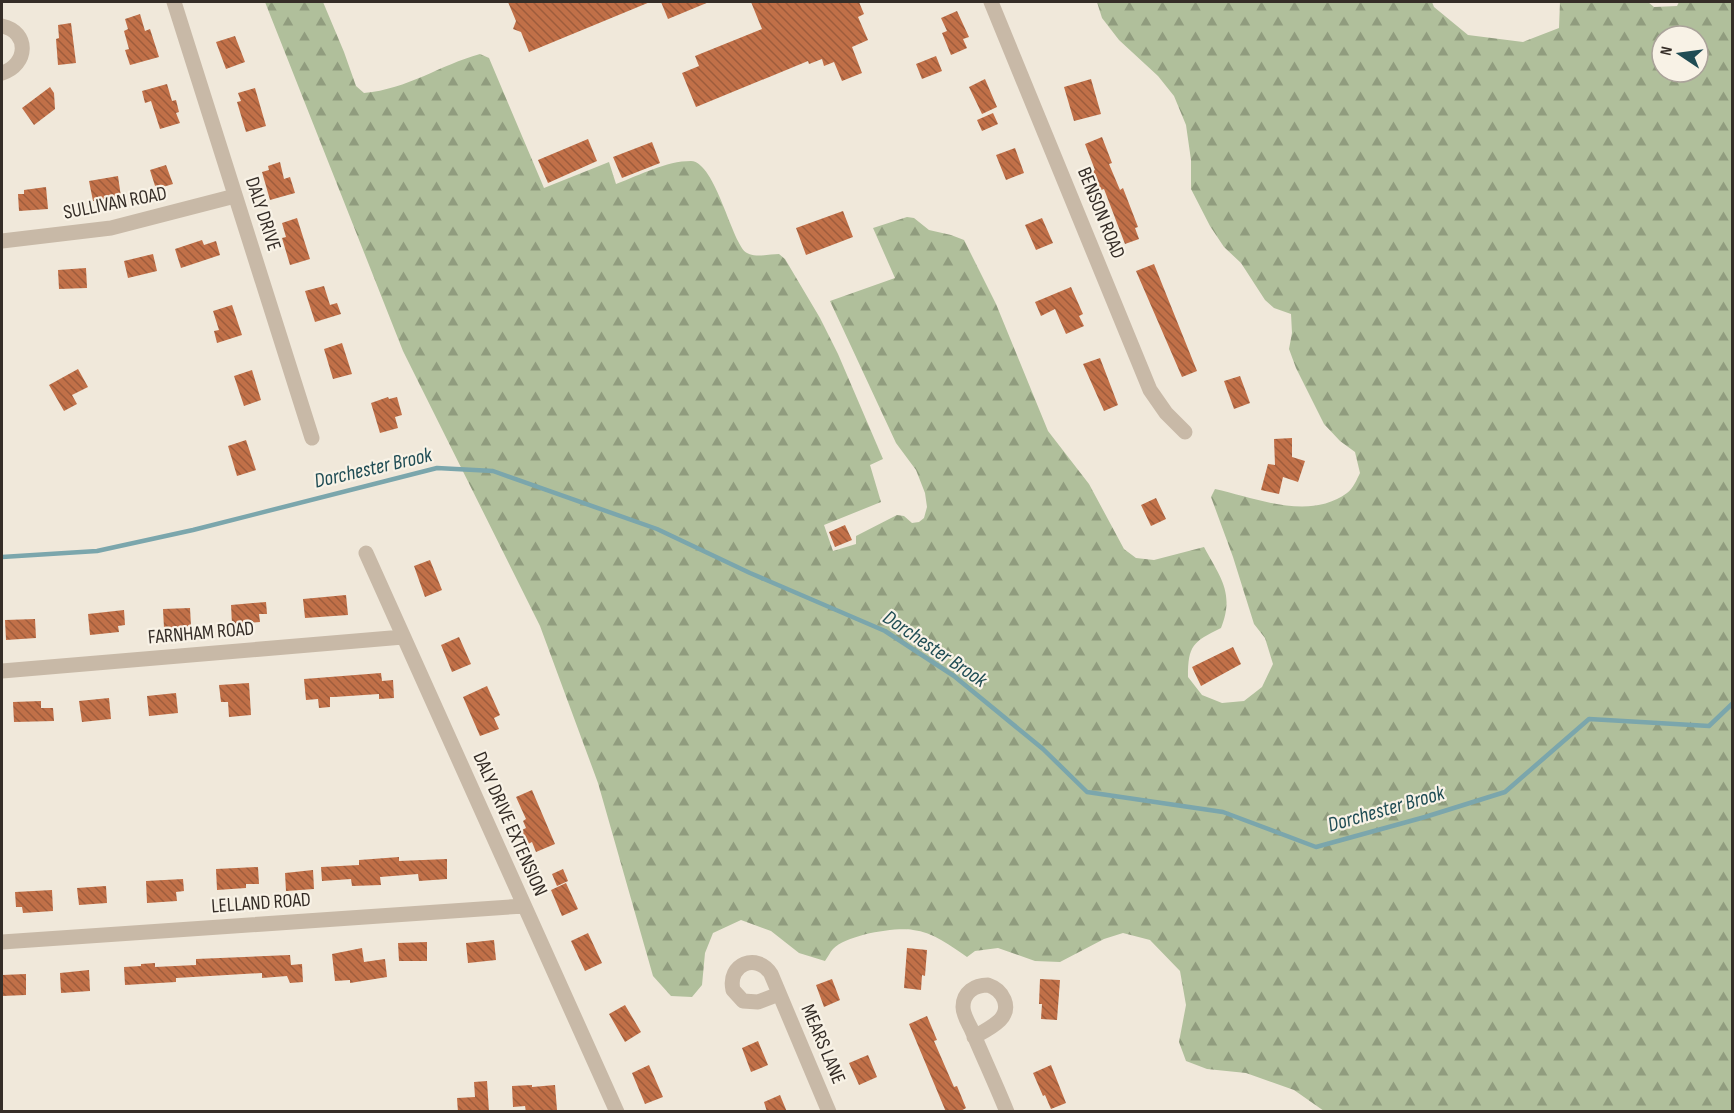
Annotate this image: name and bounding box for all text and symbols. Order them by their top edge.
north arrow [1650,24,1710,84]
text: N [1657,45,1677,57]
street label: BENSON ROAD [1072,164,1130,262]
street label: DALY DRIVE [240,174,286,254]
street label: SULLIVAN ROAD [61,181,169,225]
water label: Dorchester Brook [312,442,435,494]
water label: Dorchester Brook [878,605,993,694]
street label: FARNHAM ROAD [147,616,255,650]
street label: DALY DRIVE EXTENSION [467,748,553,900]
water label: Dorchester Brook [1325,780,1448,838]
street label: LELLAND ROAD [210,888,312,918]
street label: MEARS LANE [796,1001,850,1087]

